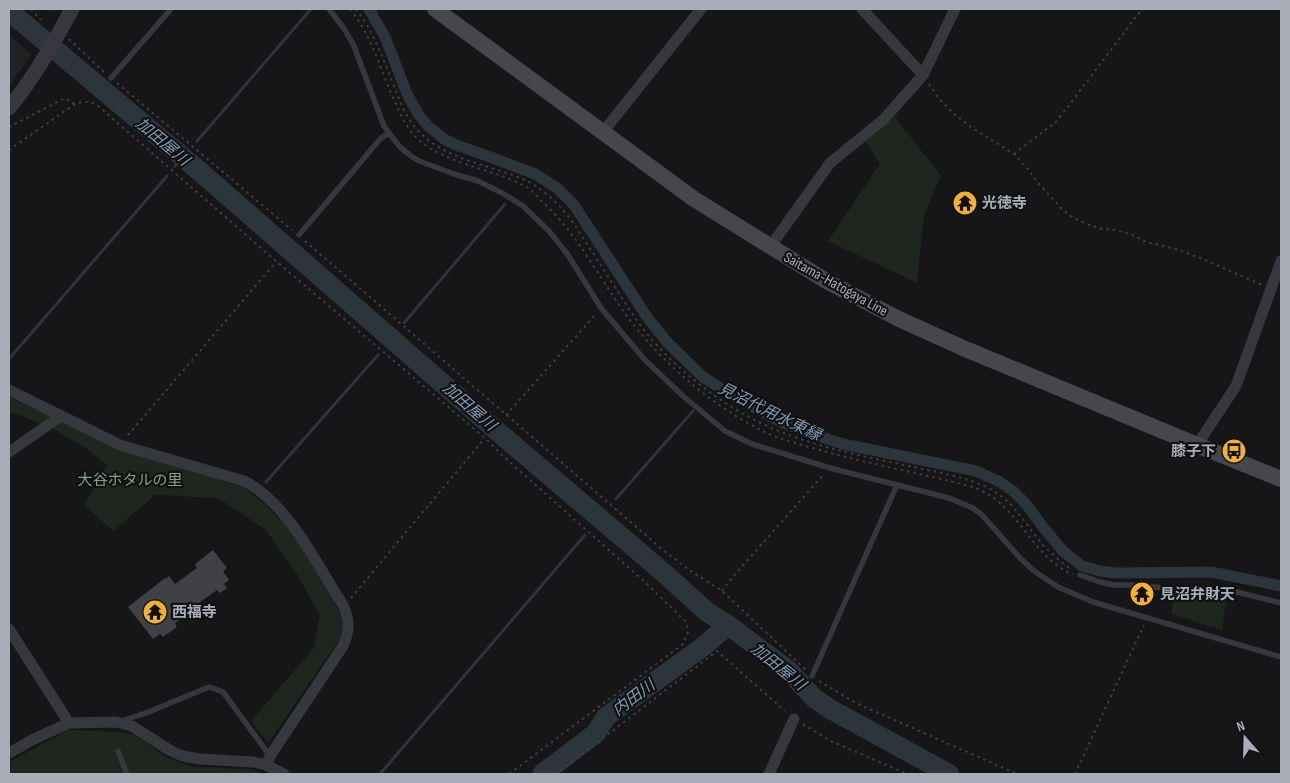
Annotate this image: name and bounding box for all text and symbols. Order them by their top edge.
water label: 加田屋川 [131,114,194,171]
temple icon: 光徳寺 [952,190,978,216]
place label: 光徳寺 [982,194,1027,213]
street label: Saitama-Hatogaya Line [780,248,891,321]
water label: 加田屋川 [439,379,501,437]
water label: 見沼代用水東縁 [715,379,826,446]
bus stop icon: 膝子下 [1221,438,1247,464]
place label: 膝子下 [1171,442,1216,461]
park label: 大谷ホタルの里 [77,471,183,490]
temple icon: 見沼弁財天 [1129,581,1155,607]
place label: 見沼弁財天 [1160,585,1235,604]
temple icon: 西福寺 [142,599,168,625]
place label: 西福寺 [172,603,217,622]
water label: 加田屋川 [747,640,810,696]
water label: 内田川 [609,675,660,720]
north arrow [1220,713,1270,763]
text: N [1234,717,1247,736]

